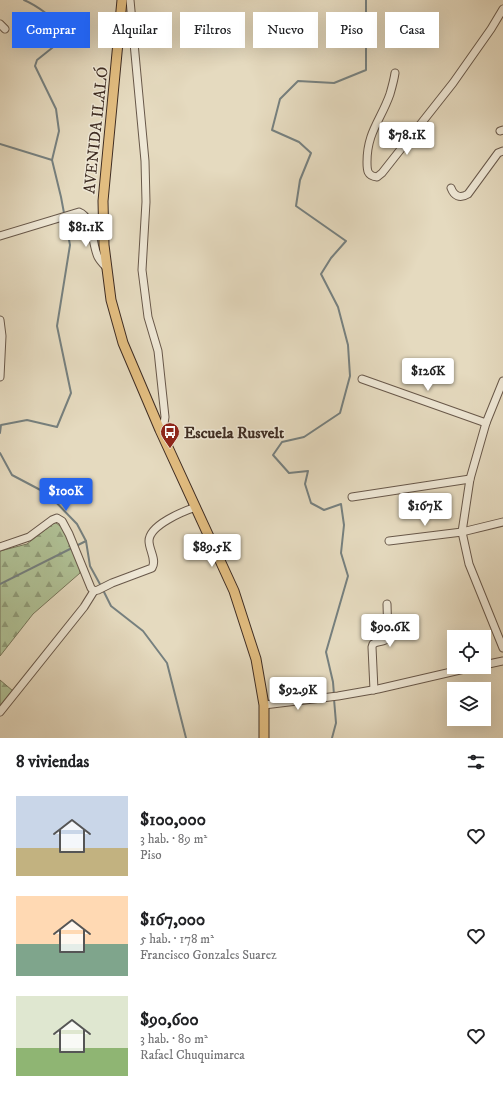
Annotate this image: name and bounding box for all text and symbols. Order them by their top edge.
chip: Comprar [12,12,90,48]
chip: Alquilar [98,12,172,48]
chip: Filtros [180,12,245,48]
chip: Nuevo [253,12,318,48]
chip: Piso [326,12,377,48]
chip: Casa [385,12,439,48]
street label: AVENIDA ILALÓ [79,66,113,195]
pin: $78.1K [374,122,440,156]
text: $78.1K [388,127,426,143]
pin: $81.1K [53,214,119,248]
text: $81.1K [68,219,104,235]
pin: $126K [400,358,456,392]
text: $126K [411,363,445,379]
bus stop icon: Escuela Rusvelt [159,421,181,449]
place label: Escuela Rusvelt [184,423,285,443]
pin: $100K [38,478,94,512]
text: $100K [49,483,83,499]
pin: $167K [397,493,453,527]
text: $167K [408,498,442,514]
pin: $89.5K [179,534,245,568]
text: $89.5K [193,539,231,555]
pin: $90.6K [357,614,423,648]
text: $90.6K [370,619,410,635]
map controls [447,630,491,726]
button: locate [447,630,491,674]
pin: $92.9K [265,677,331,711]
text: $92.9K [279,682,317,698]
button: layers [447,682,491,726]
text: 8 viviendas [16,751,89,773]
icon: filters [465,751,487,773]
text: $100,000 [140,809,206,831]
icon: home [48,812,96,860]
icon: heart [465,825,487,847]
text: 3 hab. · 89 m² [140,831,207,847]
text: Piso [140,847,162,863]
text: $167,000 [140,909,205,931]
icon: home [48,912,96,960]
icon: heart [465,925,487,947]
text: 5 hab. · 178 m² [140,931,214,947]
text: Francisco Gonzales Suarez [140,947,277,963]
text: $90,600 [140,1009,199,1031]
icon: home [48,1012,96,1060]
icon: heart [465,1025,487,1047]
text: 3 hab. · 80 m² [140,1031,208,1047]
text: Rafael Chuquimarca [140,1047,245,1063]

